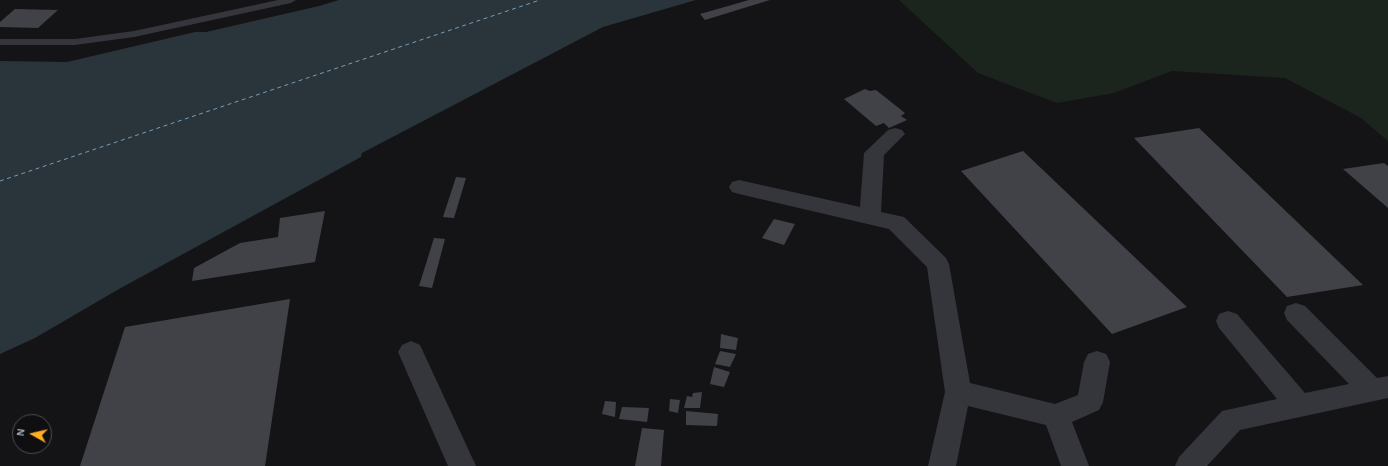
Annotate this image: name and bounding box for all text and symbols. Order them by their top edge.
north arrow [12,414,52,454]
text: N [15,428,27,437]

